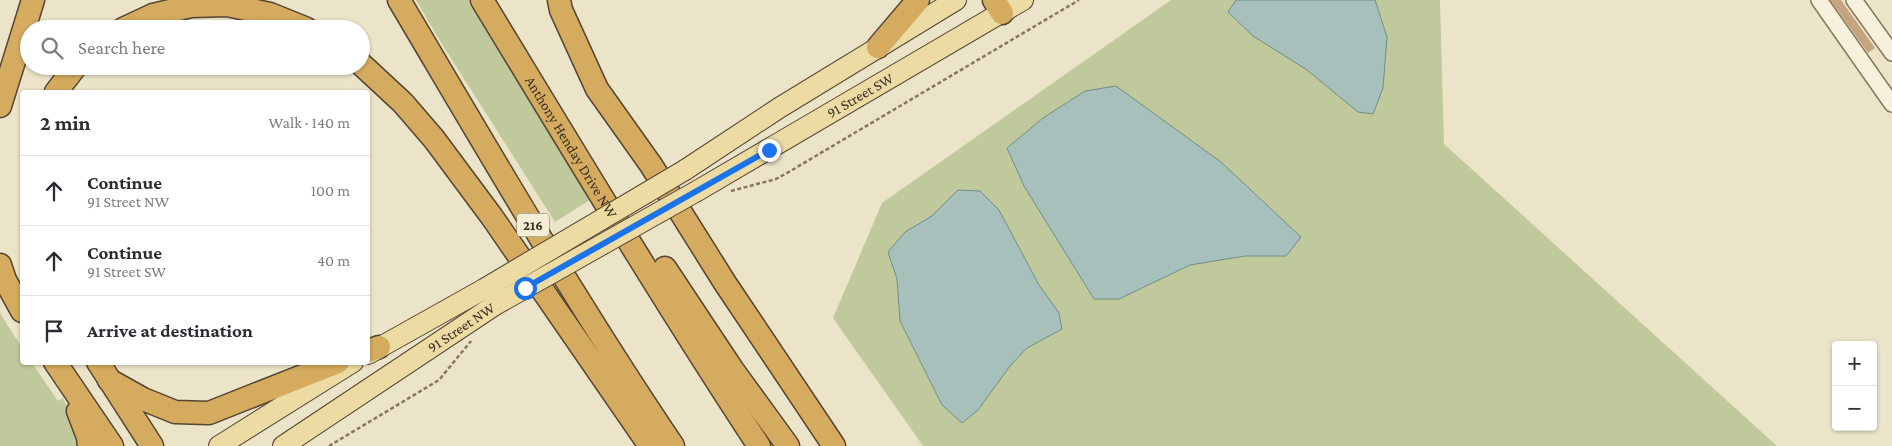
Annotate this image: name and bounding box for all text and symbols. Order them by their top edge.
search box [20,20,370,75]
icon: search [38,34,66,62]
text: Search here [78,37,165,58]
street label: 91 Street SW [824,70,896,121]
street label: Anthony Henday Drive NW [522,73,621,221]
text: 2 min [40,111,91,135]
text: Walk · 140 m [269,114,350,131]
route end [758,139,781,162]
text: Continue [87,172,162,193]
icon: ahead [40,177,68,205]
text: 100 m [311,182,350,199]
text: 91 Street NW [87,193,169,210]
road number: 216 [517,214,549,236]
text: Continue [87,242,162,263]
icon: ahead [40,247,68,275]
text: 40 m [317,252,350,269]
text: 91 Street SW [87,263,166,280]
route start [514,277,537,300]
street label: 91 Street NW [425,299,498,355]
icon: arrive [40,317,68,345]
text: Arrive at destination [87,320,253,341]
map controls [1832,341,1877,431]
button: + [1832,341,1877,386]
button: − [1832,386,1877,431]

